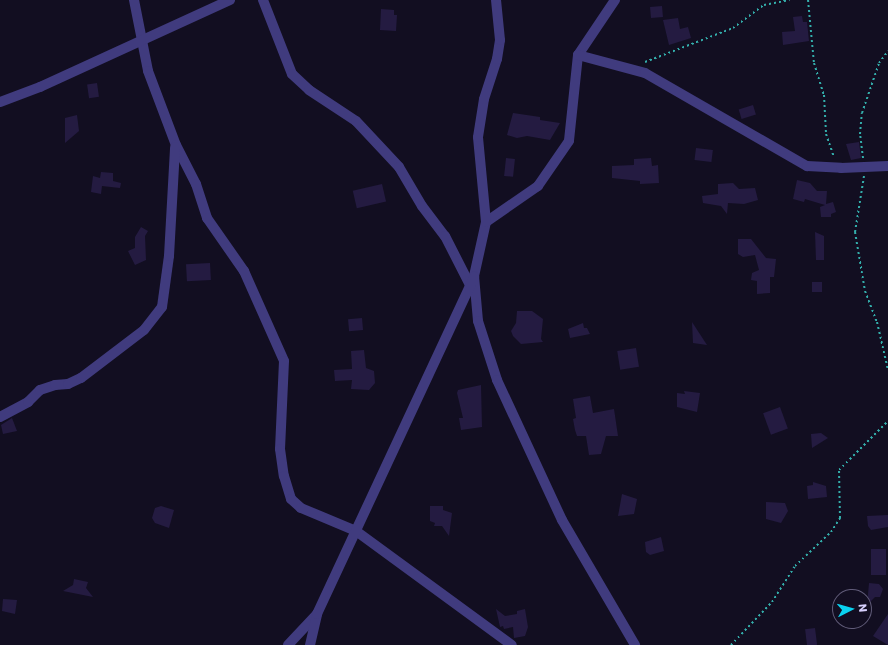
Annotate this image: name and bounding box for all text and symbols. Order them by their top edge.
north arrow [832,589,872,629]
text: N [855,603,871,613]

